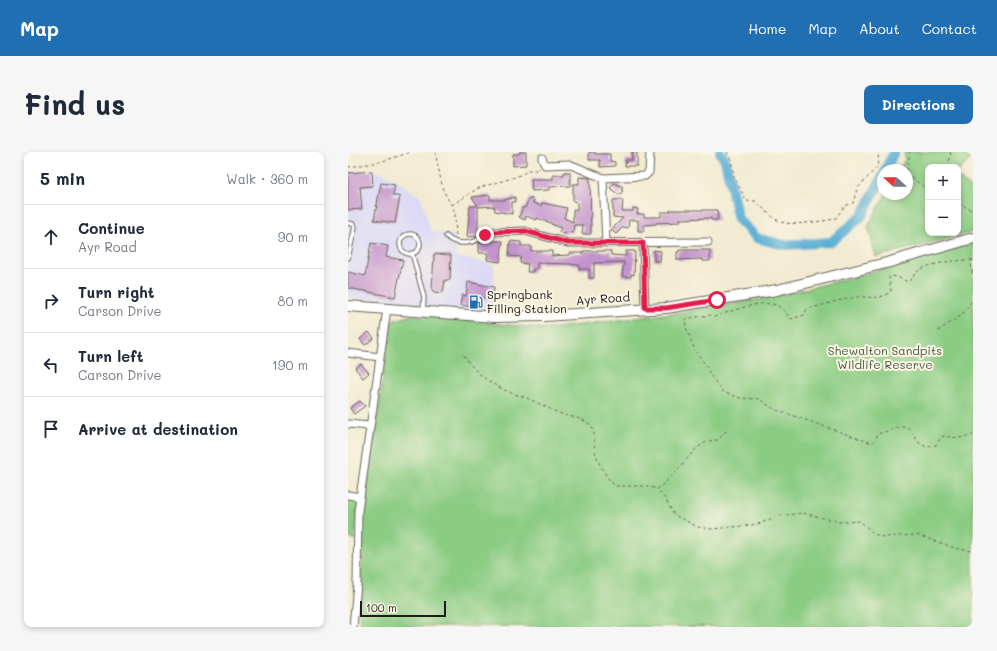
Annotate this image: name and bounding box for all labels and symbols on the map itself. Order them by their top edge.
north arrow [877,164,913,200]
route end [476,226,494,244]
place label: Springbank Filling Station [487,286,567,316]
street label: Ayr Road [575,288,631,308]
route start [708,291,726,309]
fuel station icon: Springbank Filling Station [468,294,484,310]
park label: Shewalton Sandpits Wildlife Reserve [828,342,942,372]
scale bar [360,599,446,618]

